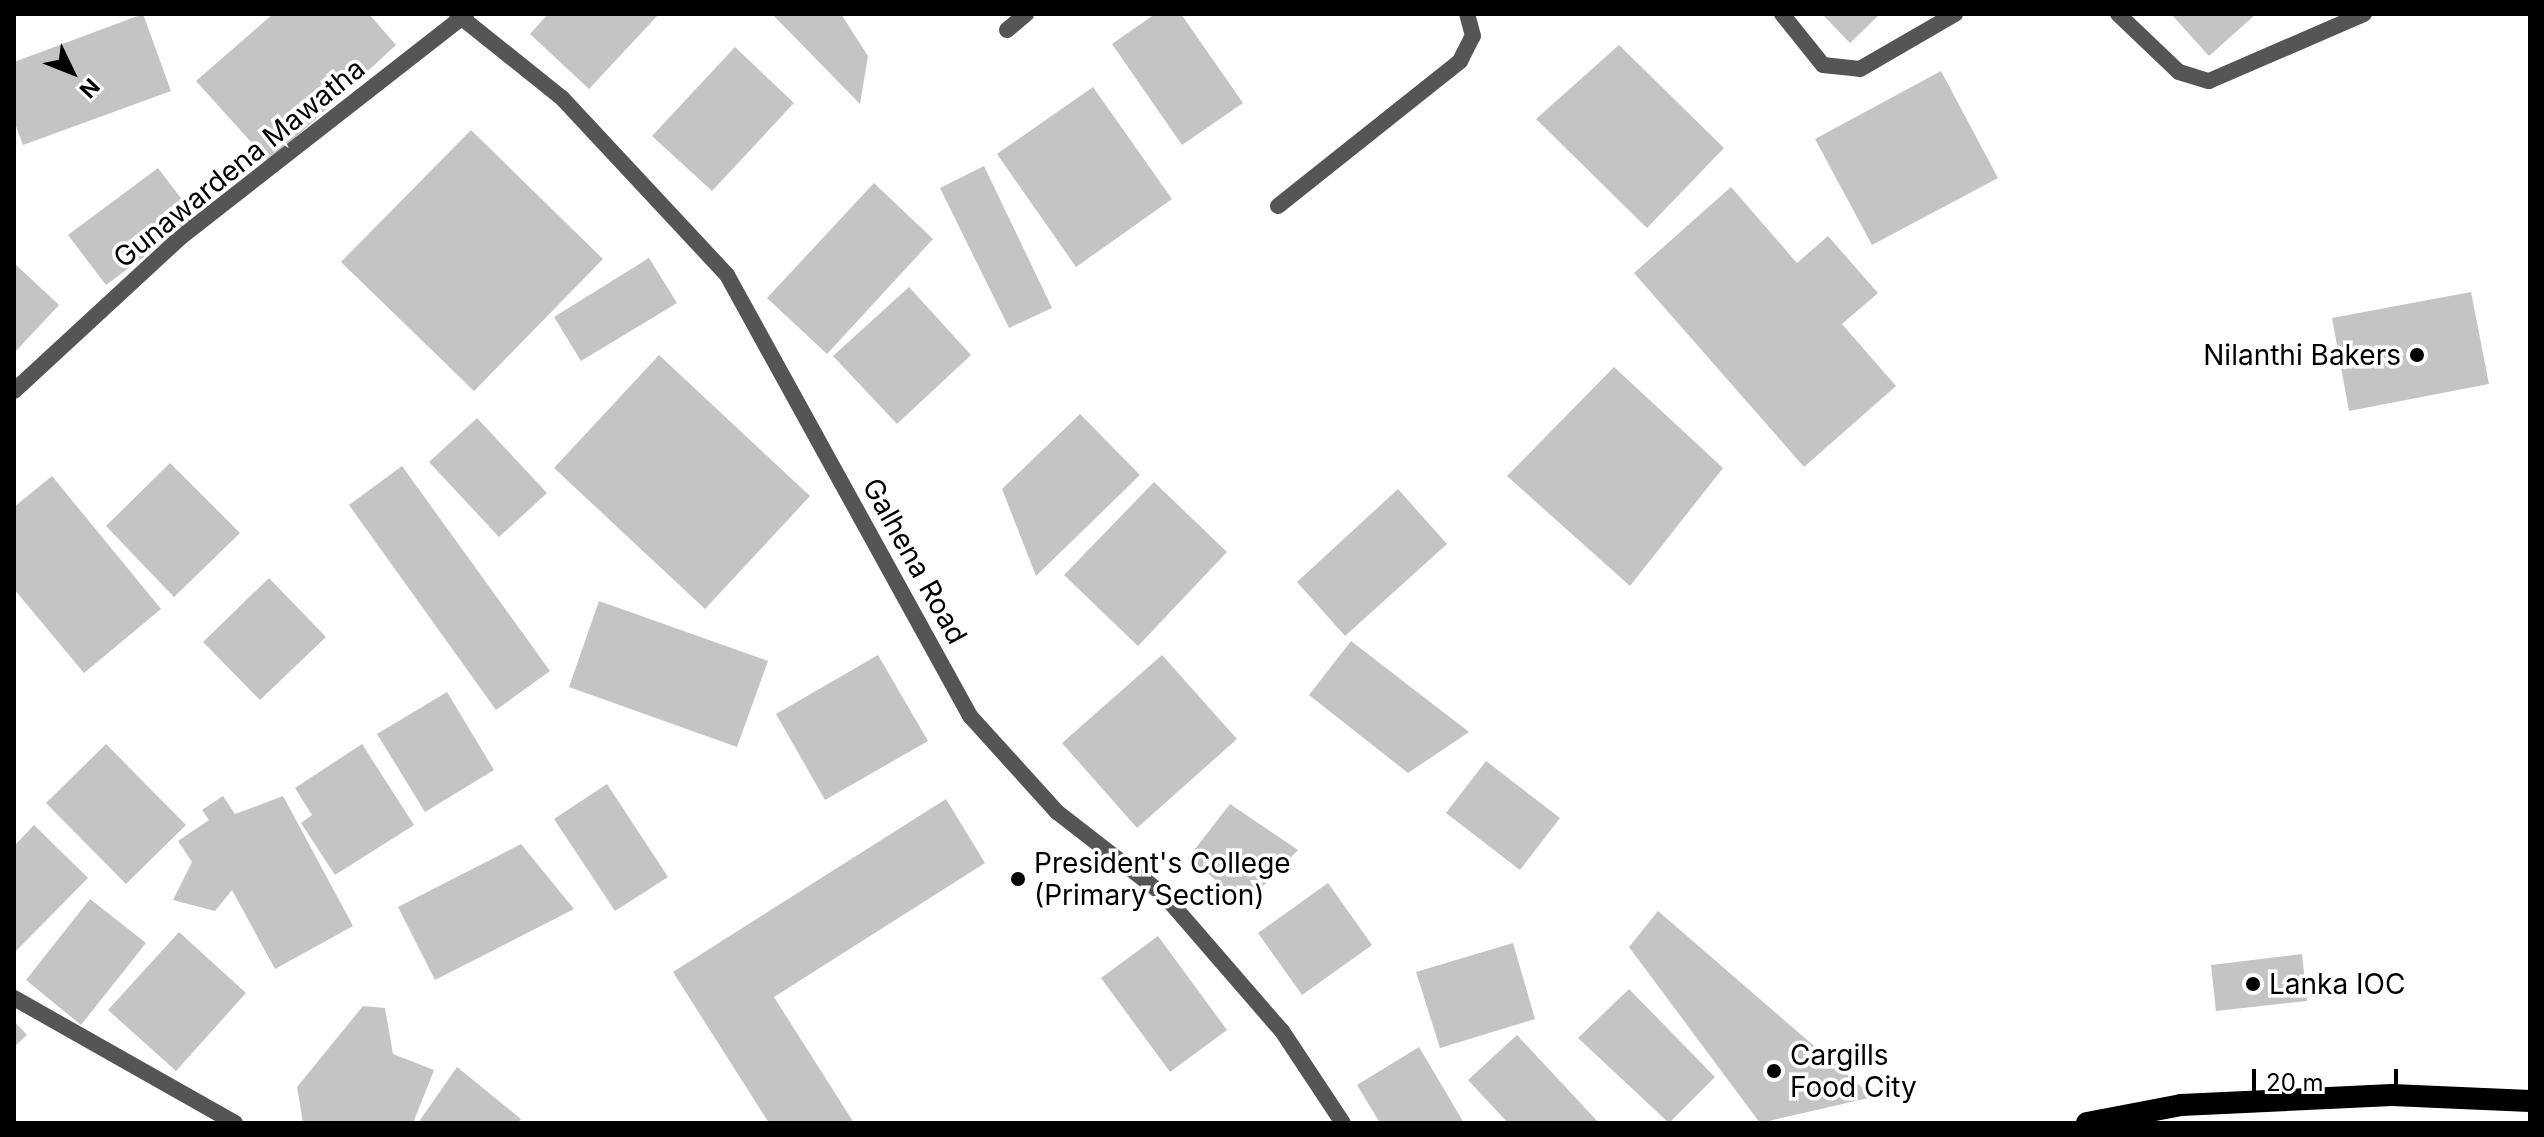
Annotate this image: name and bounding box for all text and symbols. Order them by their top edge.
north arrow [32,32,112,112]
street label: Gunawardena Mawatha [107,51,371,275]
text: N [74,73,105,103]
place label: Nilanthi Bakers [2203,338,2401,372]
marker: Nilanthi Bakers [2408,346,2426,364]
street label: Galhena Road [856,472,974,650]
place label: President's College (Primary Section) [1034,846,1291,912]
marker: President's College (Primary Section) [1009,870,1027,888]
place label: Lanka IOC [2269,967,2405,1001]
marker: Lanka IOC [2244,975,2262,993]
place label: Cargills Food City [1790,1038,1917,1104]
scale bar [2256,1053,2402,1103]
marker: Cargills Food City [1765,1062,1783,1080]
text: 20 m [2266,1068,2324,1097]

